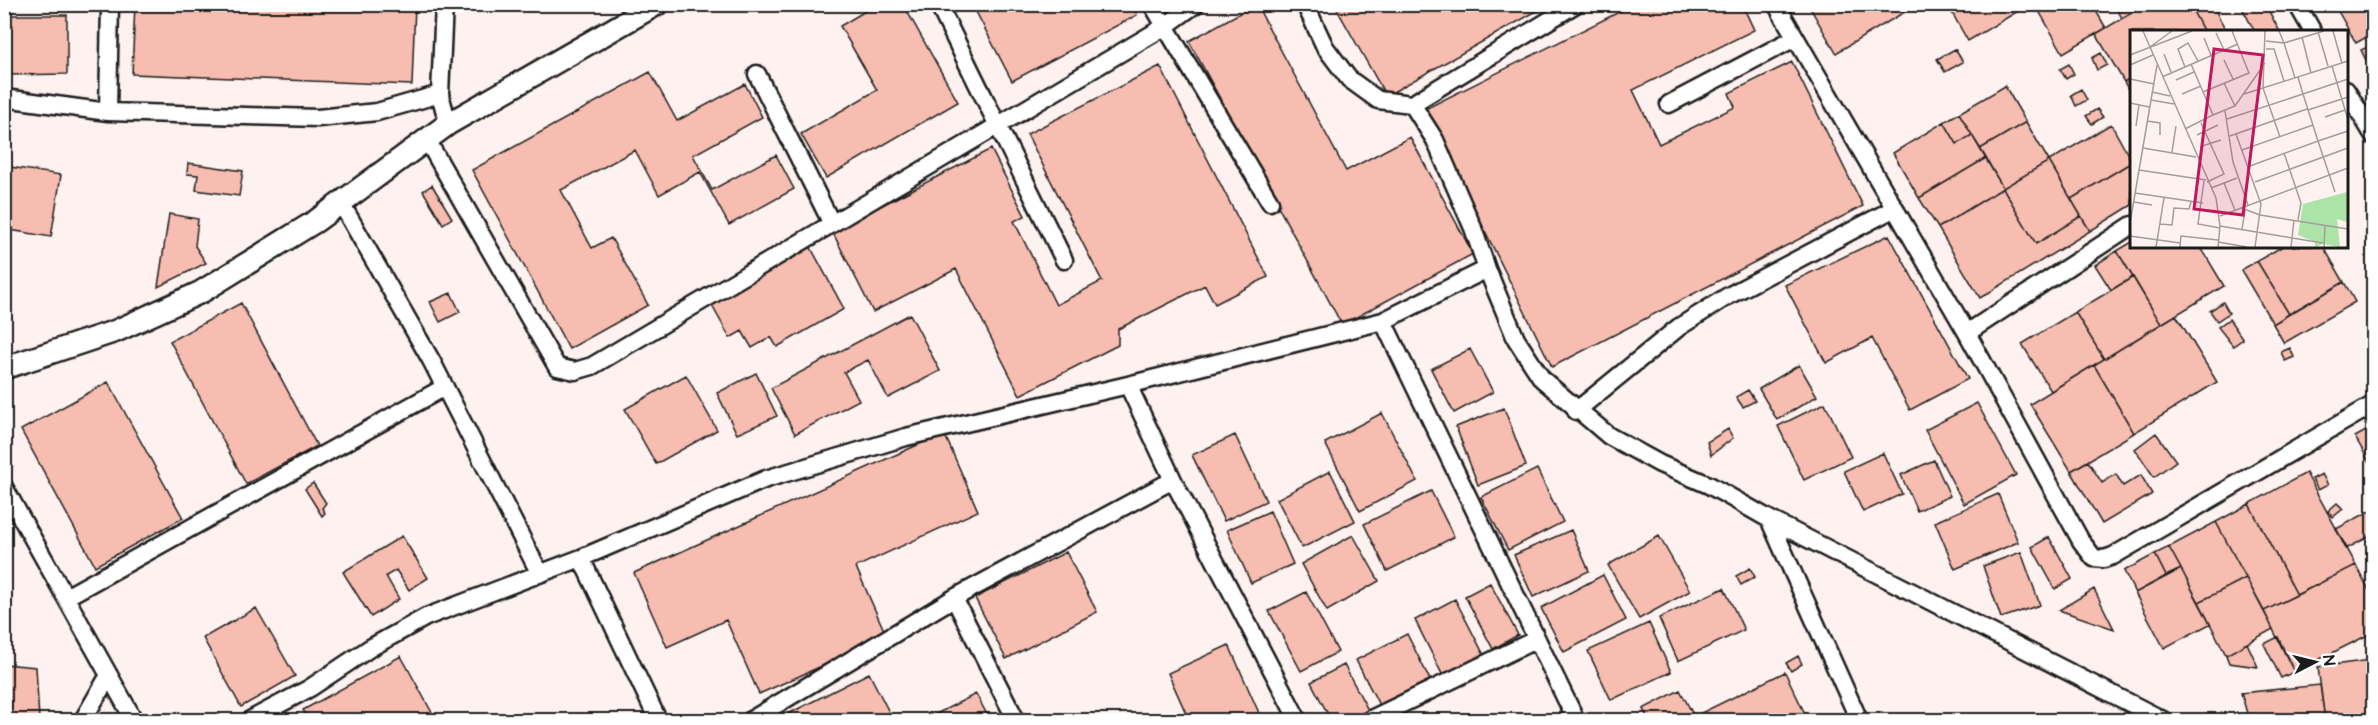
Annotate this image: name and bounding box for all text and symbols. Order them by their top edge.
inset map [2130,30,2348,248]
north arrow [2285,632,2345,692]
text: N [2317,654,2340,667]

